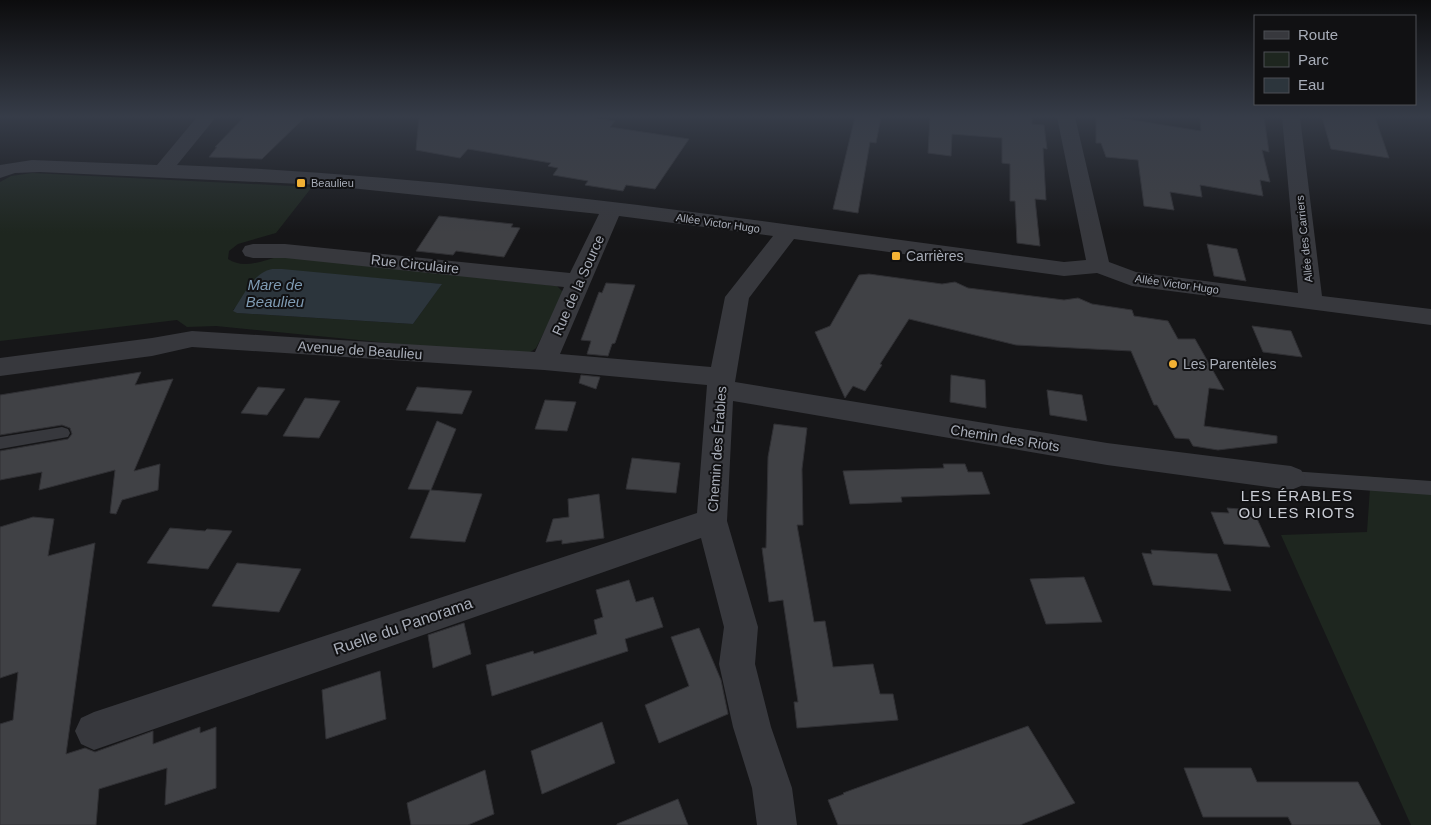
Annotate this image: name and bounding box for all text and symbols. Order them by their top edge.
legend [1254,15,1416,105]
text: Route [1298,26,1338,43]
text: Parc [1298,51,1329,68]
text: Eau [1298,76,1325,93]
marker: Beaulieu [295,177,307,189]
place label: Beaulieu [311,177,354,189]
street label: Allée des Carriers [1293,194,1315,283]
street label: Allée Victor Hugo [675,211,761,235]
street label: Rue de la Source [549,232,607,338]
place label: Carrières [906,248,964,264]
marker: Carrières [890,250,902,262]
street label: Rue Circulaire [370,251,460,277]
street label: Allée Victor Hugo [1134,272,1220,296]
water label: Mare de Beaulieu [246,276,305,310]
street label: Avenue de Beaulieu [297,338,423,362]
place label: Les Parentèles [1183,356,1276,372]
marker: Les Parentèles [1167,358,1179,370]
street label: Chemin des Érables [705,386,729,512]
street label: Chemin des Riots [949,421,1061,455]
district label: LES ÉRABLES OU LES RIOTS [1238,487,1356,521]
street label: Ruelle du Panorama [331,594,475,658]

